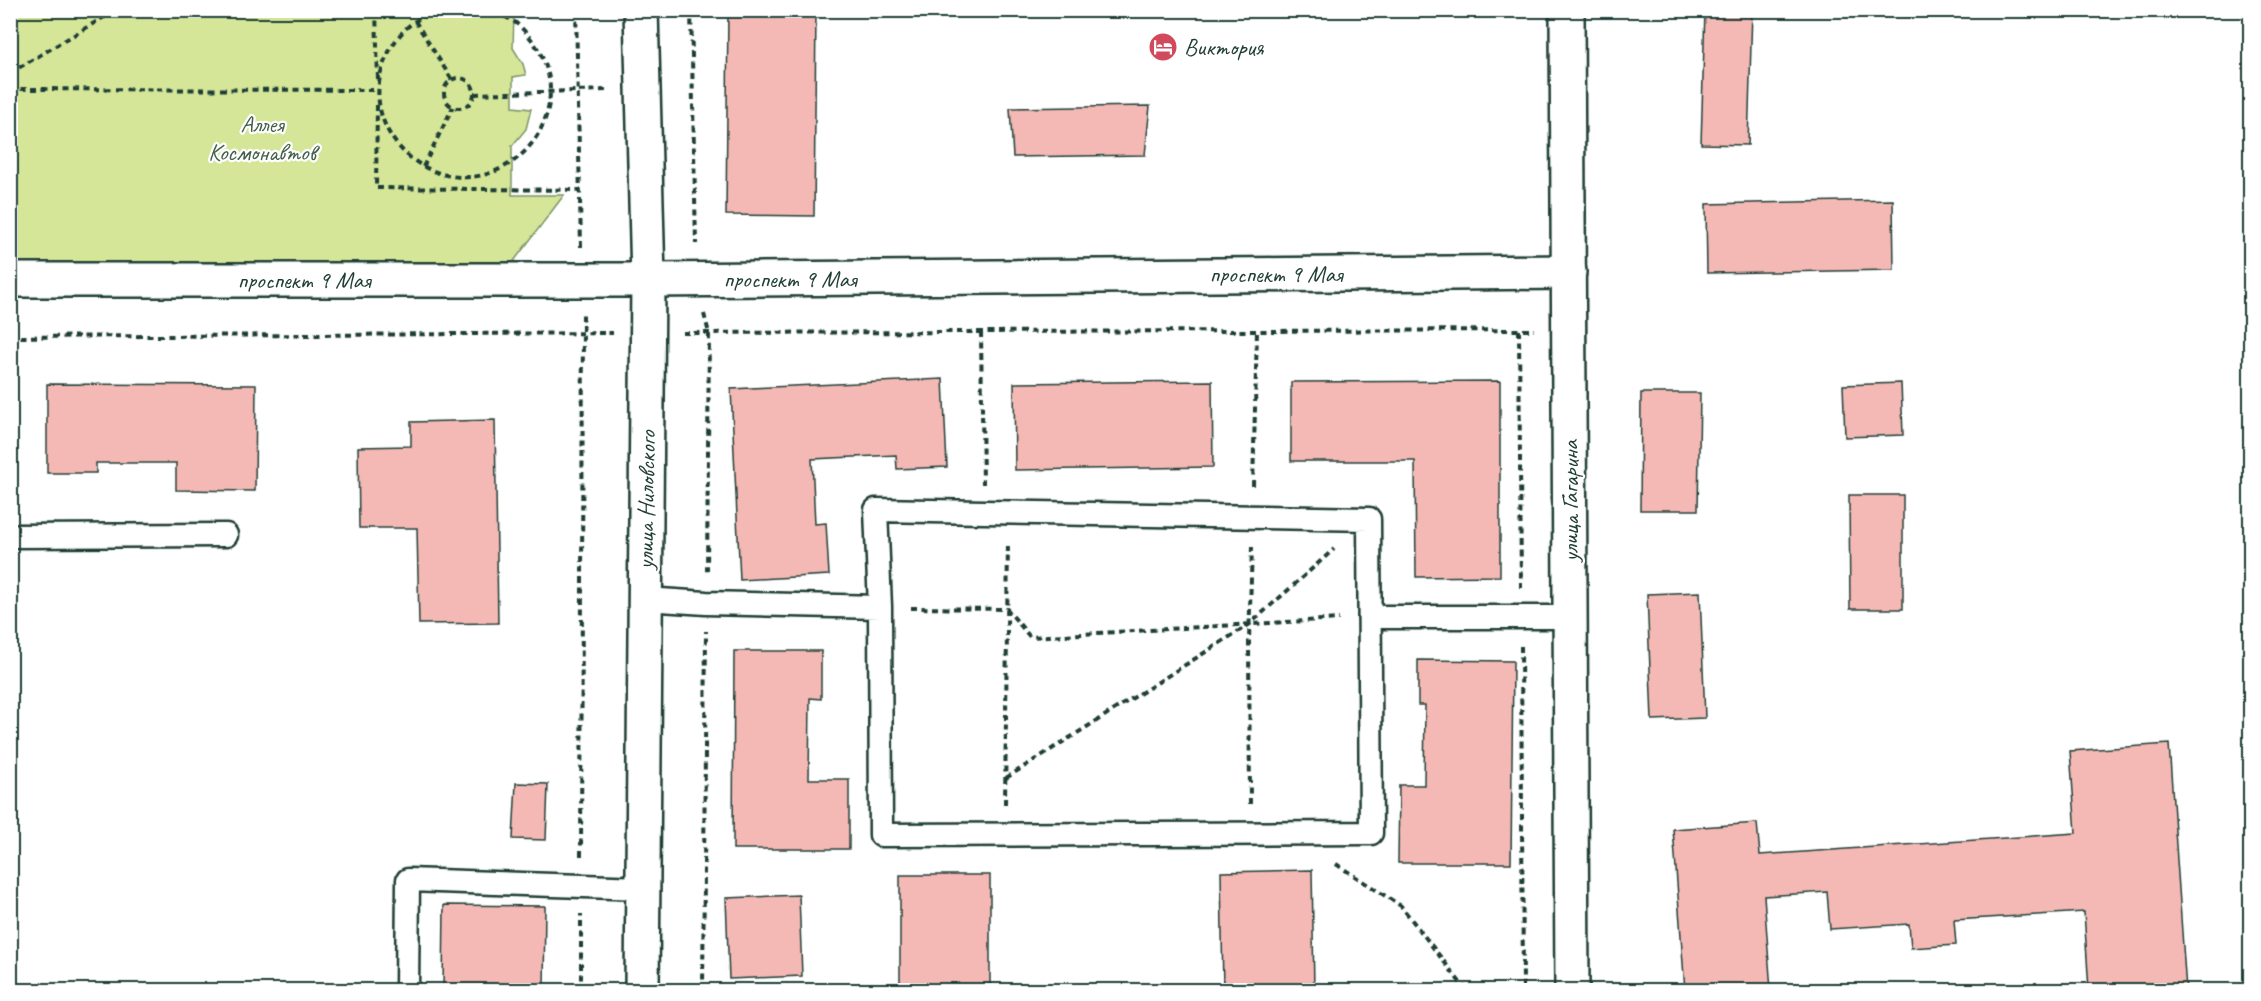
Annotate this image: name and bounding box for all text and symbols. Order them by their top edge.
hotel icon: Виктория [1147,31,1179,63]
place label: Виктория [1184,32,1265,62]
park label: Аллея Космонавтов [208,109,321,167]
street label: проспект 9 Мая [1210,259,1344,289]
street label: проспект 9 Мая [724,264,858,294]
street label: проспект 9 Мая [238,265,372,295]
street label: улица Ниловского [630,429,662,572]
street label: улица Гагарина [1555,439,1585,564]

